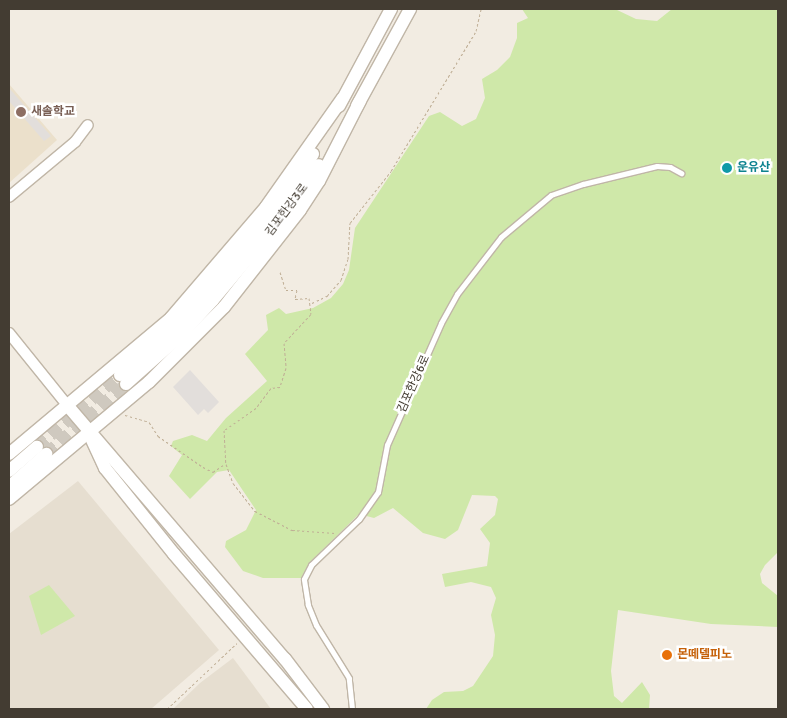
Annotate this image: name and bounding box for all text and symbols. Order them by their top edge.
place label: 새솔학교 [31,105,75,119]
marker: 새솔학교 [15,106,27,118]
place label: 운유산 [737,161,770,175]
marker: 운유산 [721,162,733,174]
street label: 김포한강3로 [263,181,311,239]
street label: 김포한강6로 [395,353,433,415]
place label: 몬떼델피노 [677,648,732,662]
marker: 몬떼델피노 [661,649,673,661]

